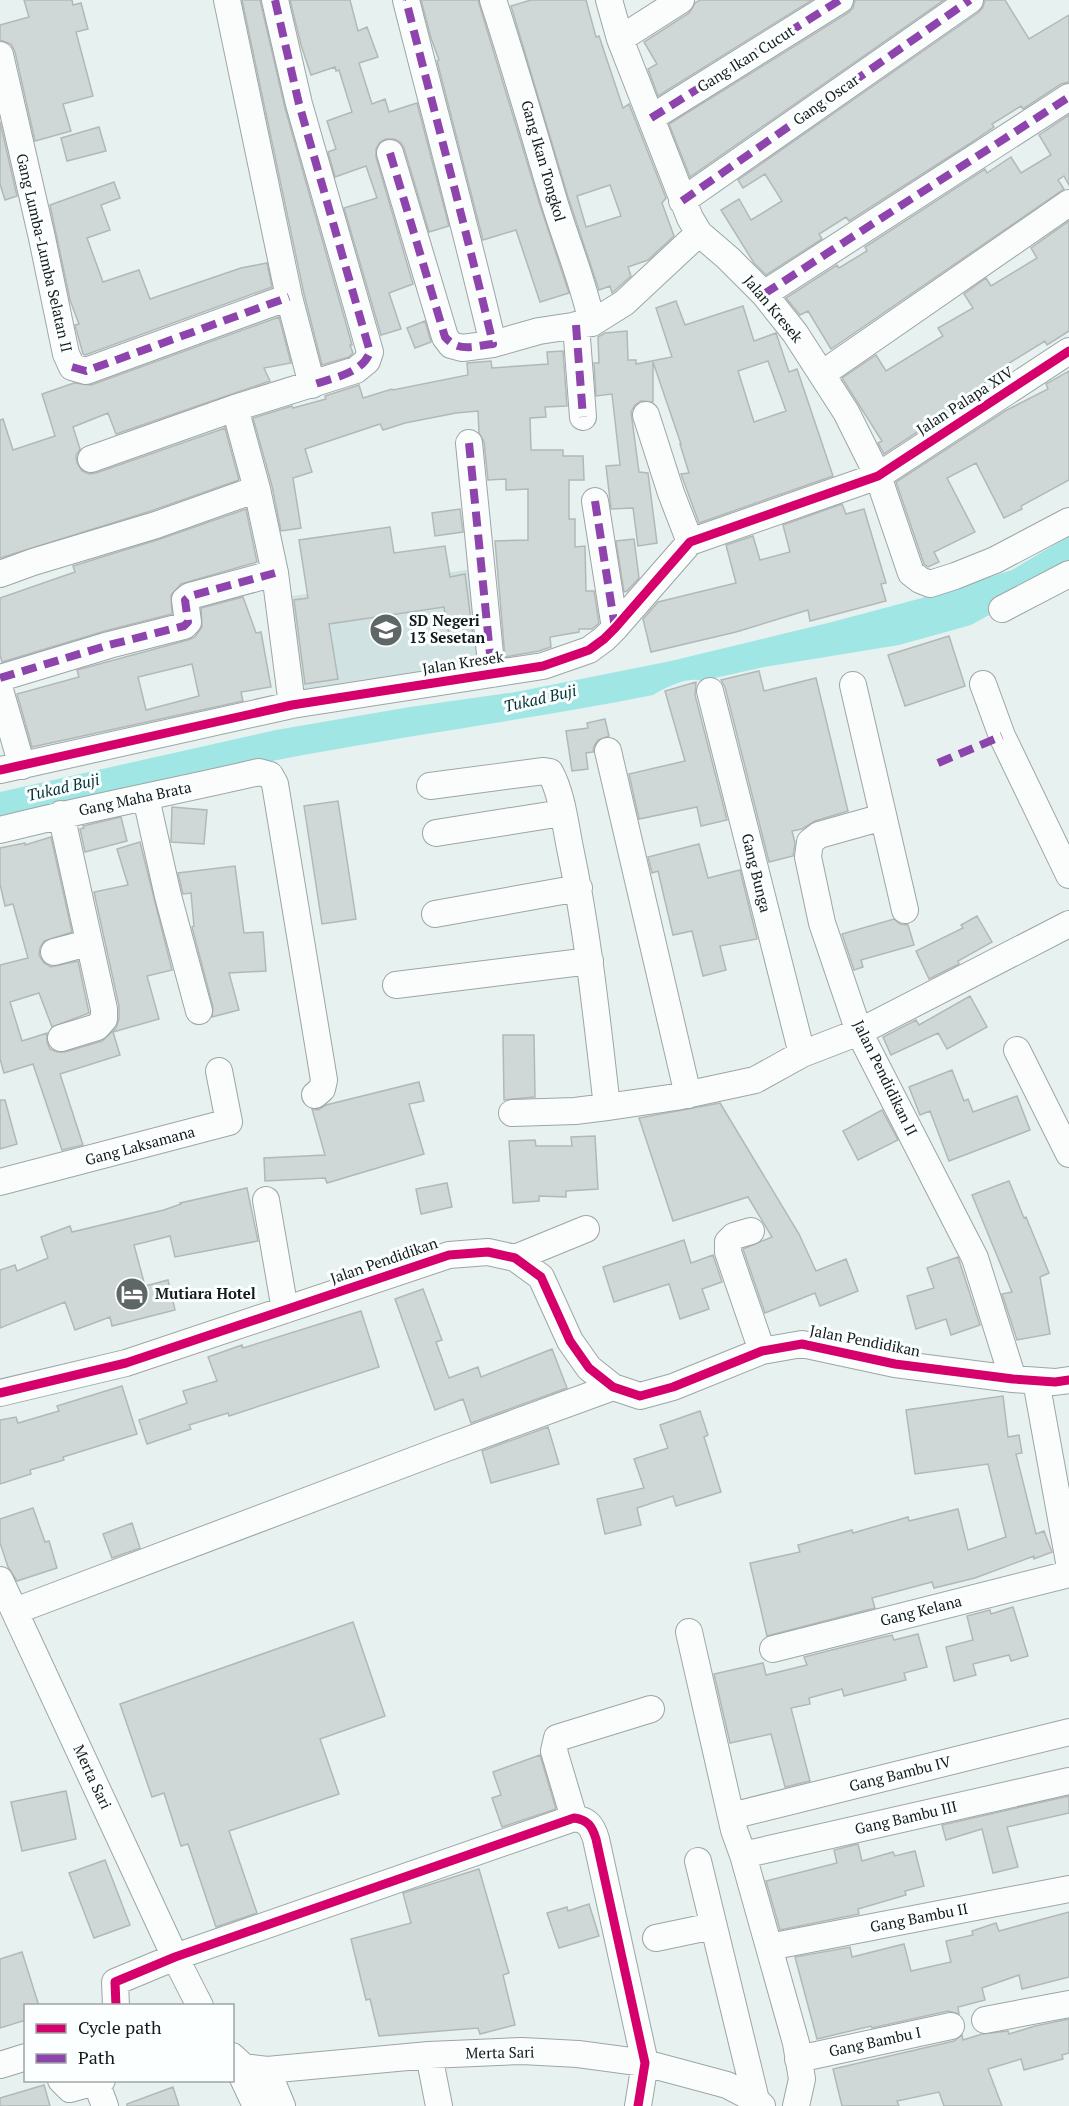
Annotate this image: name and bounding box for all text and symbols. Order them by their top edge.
street label: Gang Ikan Cucut [693,20,798,96]
street label: Gang Oscar [788,69,863,129]
street label: Gang Ikan Tongkol [517,98,571,224]
street label: Gang Lumba-Lumba Selatan II [12,151,78,354]
street label: Jalan Kresek [740,270,808,346]
street label: Jalan Palapa XIV [912,361,1017,439]
place label: SD Negeri 13 Sesetan [409,610,486,647]
school or university icon: SD Negeri 13 Sesetan [368,612,404,648]
street label: Jalan Kresek [421,646,505,678]
water label: Tukad Buji [502,679,579,717]
water label: Tukad Buji [25,768,102,806]
street label: Gang Maha Brata [77,776,193,820]
street label: Gang Bunga [738,831,777,915]
street label: Jalan Pendidikan II [849,1016,923,1139]
street label: Gang Laksamana [83,1121,197,1169]
street label: Jalan Pendidikan [327,1232,440,1288]
hotel icon: Mutiara Hotel [114,1276,150,1312]
place label: Mutiara Hotel [155,1283,256,1303]
street label: Jalan Pendidikan [808,1319,922,1361]
street label: Gang Kelana [878,1590,964,1630]
street label: Merta Sari [69,1741,117,1812]
street label: Gang Bambu IV [847,1751,953,1795]
street label: Gang Bambu III [853,1796,959,1839]
street label: Gang Bambu II [868,1898,969,1936]
legend [24,2004,234,2082]
text: Cycle path [78,2015,162,2039]
street label: Gang Bambu I [827,2021,923,2061]
street label: Merta Sari [465,2041,535,2063]
text: Path [78,2045,115,2069]

